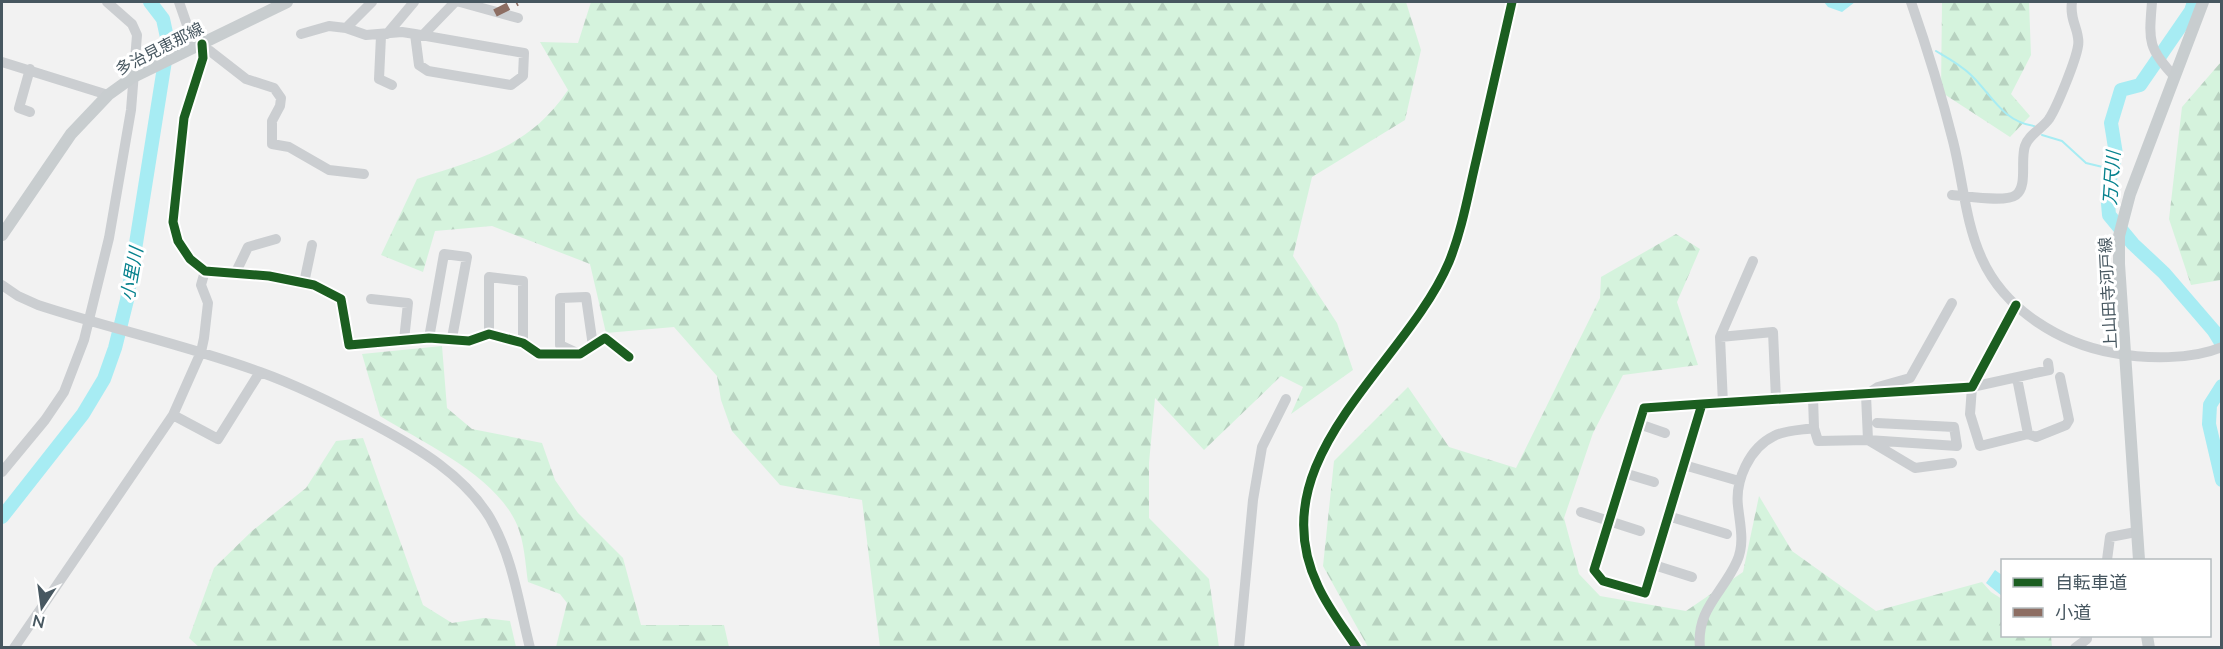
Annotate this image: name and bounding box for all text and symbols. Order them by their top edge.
street label: 多治見恵那線 [112,18,206,78]
water label: 万尺川 [2098,148,2124,206]
street label: 上山田寺河戸線 [2095,237,2119,349]
water label: 小里川 [115,244,147,302]
legend [2001,559,2211,637]
text: 自転車道 [2055,571,2127,593]
north arrow [12,577,72,637]
text: 小道 [2055,601,2091,623]
text: N [30,611,47,633]

